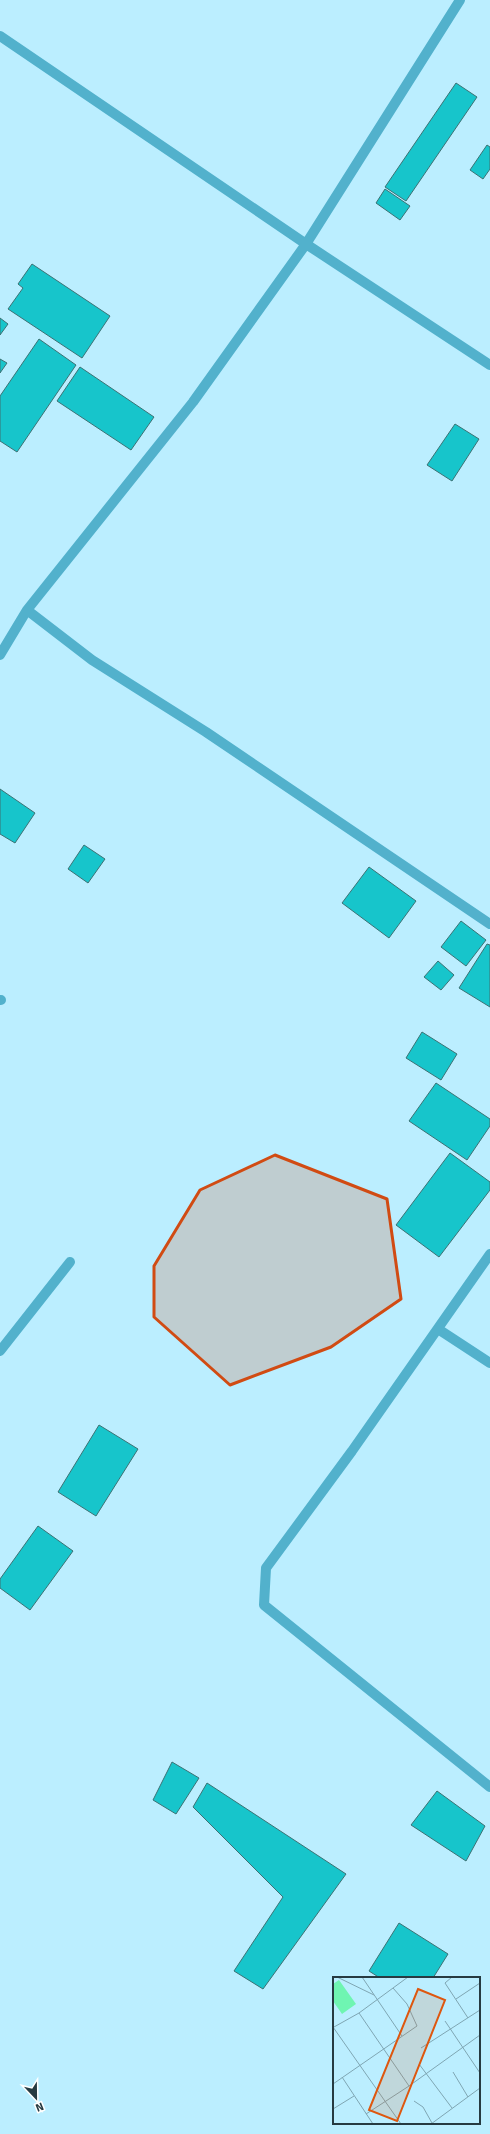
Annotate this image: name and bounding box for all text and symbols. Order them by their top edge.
inset map [333,1977,480,2124]
north arrow [16,2078,56,2118]
text: N [34,2099,46,2114]

